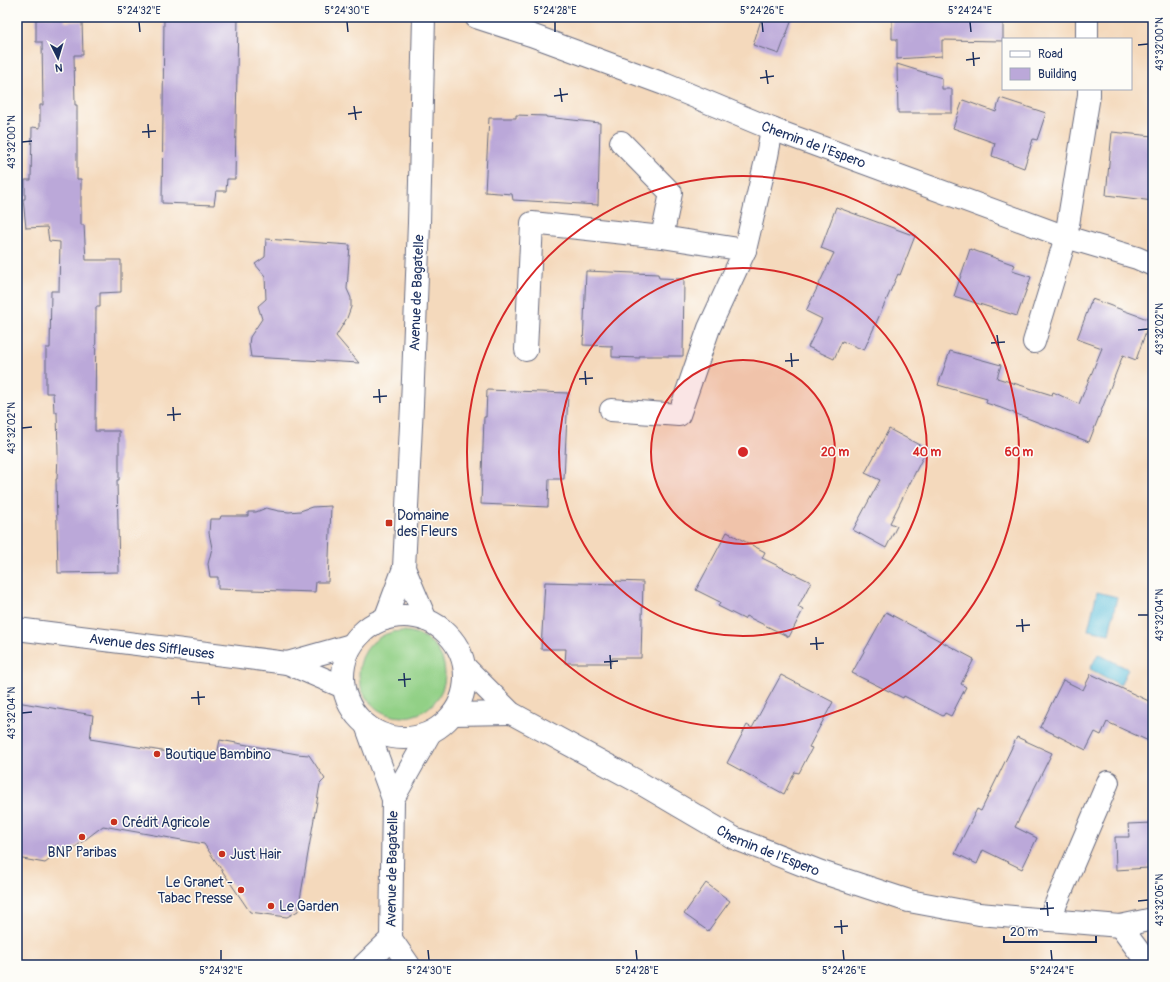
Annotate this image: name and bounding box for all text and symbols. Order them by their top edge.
text: 5°24'32"E [117,5,161,17]
text: 5°24'30"E [325,5,369,17]
text: 5°24'28"E [533,5,577,17]
text: 5°24'26"E [740,5,784,17]
text: 5°24'24"E [948,5,992,17]
text: 43°32'00"N [1154,17,1166,71]
north arrow [38,38,78,78]
legend [1002,38,1132,90]
text: Road [1038,47,1063,62]
text: N [54,61,63,74]
text: Building [1038,67,1077,82]
text: 43°32'00"N [6,115,18,169]
street label: Chemin de l'Espero [759,117,869,171]
street label: Avenue de Bagatelle [406,234,427,351]
text: 43°32'02"N [1154,303,1166,355]
text: 43°32'02"N [6,402,18,454]
centre of rings [736,445,750,459]
text: 20 m [821,445,849,460]
text: 40 m [912,445,942,460]
text: 60 m [1005,445,1034,460]
place label: Domaine des Fleurs [397,507,458,540]
marker: Domaine des Fleurs [384,518,394,528]
text: 43°32'04"N [1154,589,1166,641]
street label: Avenue des Siffleuses [88,630,216,662]
text: 43°32'04"N [6,687,18,739]
place label: Boutique Bambino [165,746,271,763]
marker: Boutique Bambino [152,749,162,759]
street label: Avenue de Bagatelle [382,810,402,927]
place label: Crédit Agricole [122,814,210,831]
marker: Crédit Agricole [109,817,119,827]
street label: Chemin de l'Espero [713,821,823,879]
marker: BNP Paribas [77,832,87,842]
place label: BNP Paribas [48,844,117,861]
place label: Just Hair [230,846,282,863]
marker: Just Hair [217,849,227,859]
place label: Le Granet - Tabac Presse [158,874,233,907]
text: 43°32'06"N [1154,874,1166,926]
marker: Le Granet - Tabac Presse [236,885,246,895]
place label: Le Garden [279,898,339,915]
marker: Le Garden [266,901,276,911]
scale bar [1004,918,1096,944]
text: 20 m [1010,925,1039,940]
text: 5°24'32"E [199,965,243,977]
text: 5°24'30"E [407,965,451,977]
text: 5°24'28"E [615,965,659,977]
text: 5°24'26"E [822,965,866,977]
text: 5°24'24"E [1030,965,1074,977]

